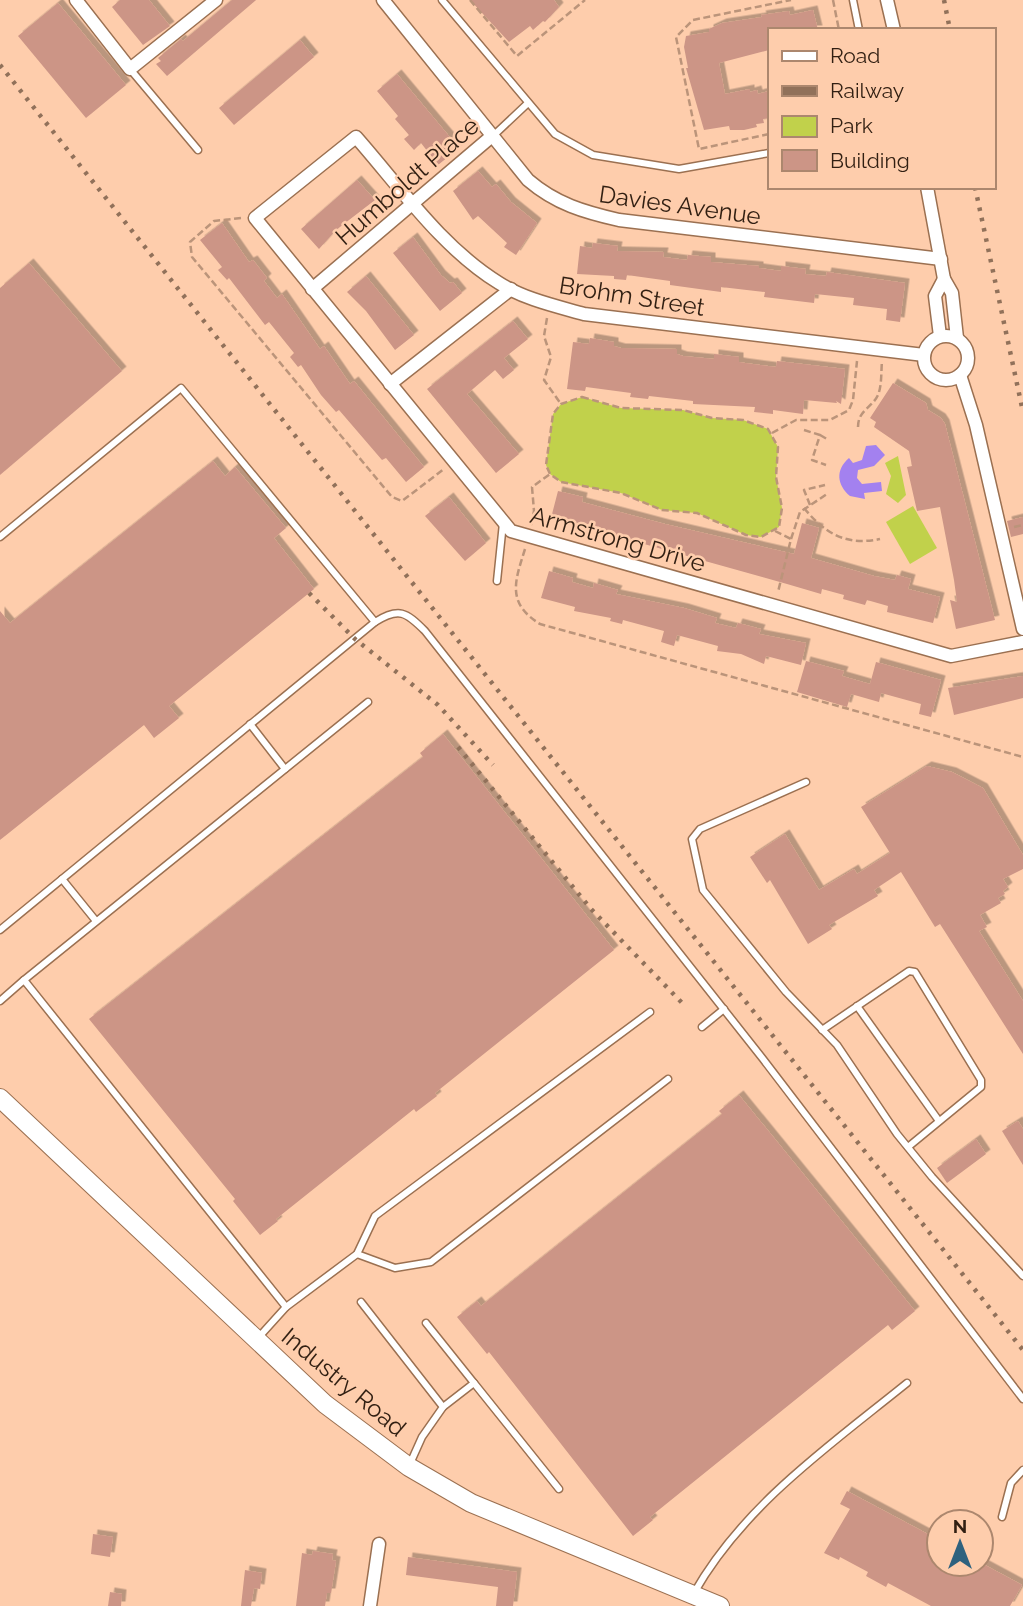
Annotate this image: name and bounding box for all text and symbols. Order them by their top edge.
legend [768,28,995,189]
text: Road [830,43,880,68]
text: Railway [830,78,904,103]
street label: Humboldt Place [329,111,485,251]
text: Park [830,113,873,138]
text: Building [830,148,910,173]
street label: Davies Avenue [597,179,763,231]
street label: Brohm Street [557,270,707,322]
street label: Armstrong Drive [527,500,709,578]
street label: Industry Road [276,1322,412,1442]
north arrow [925,1508,995,1578]
text: N [953,1515,967,1537]

